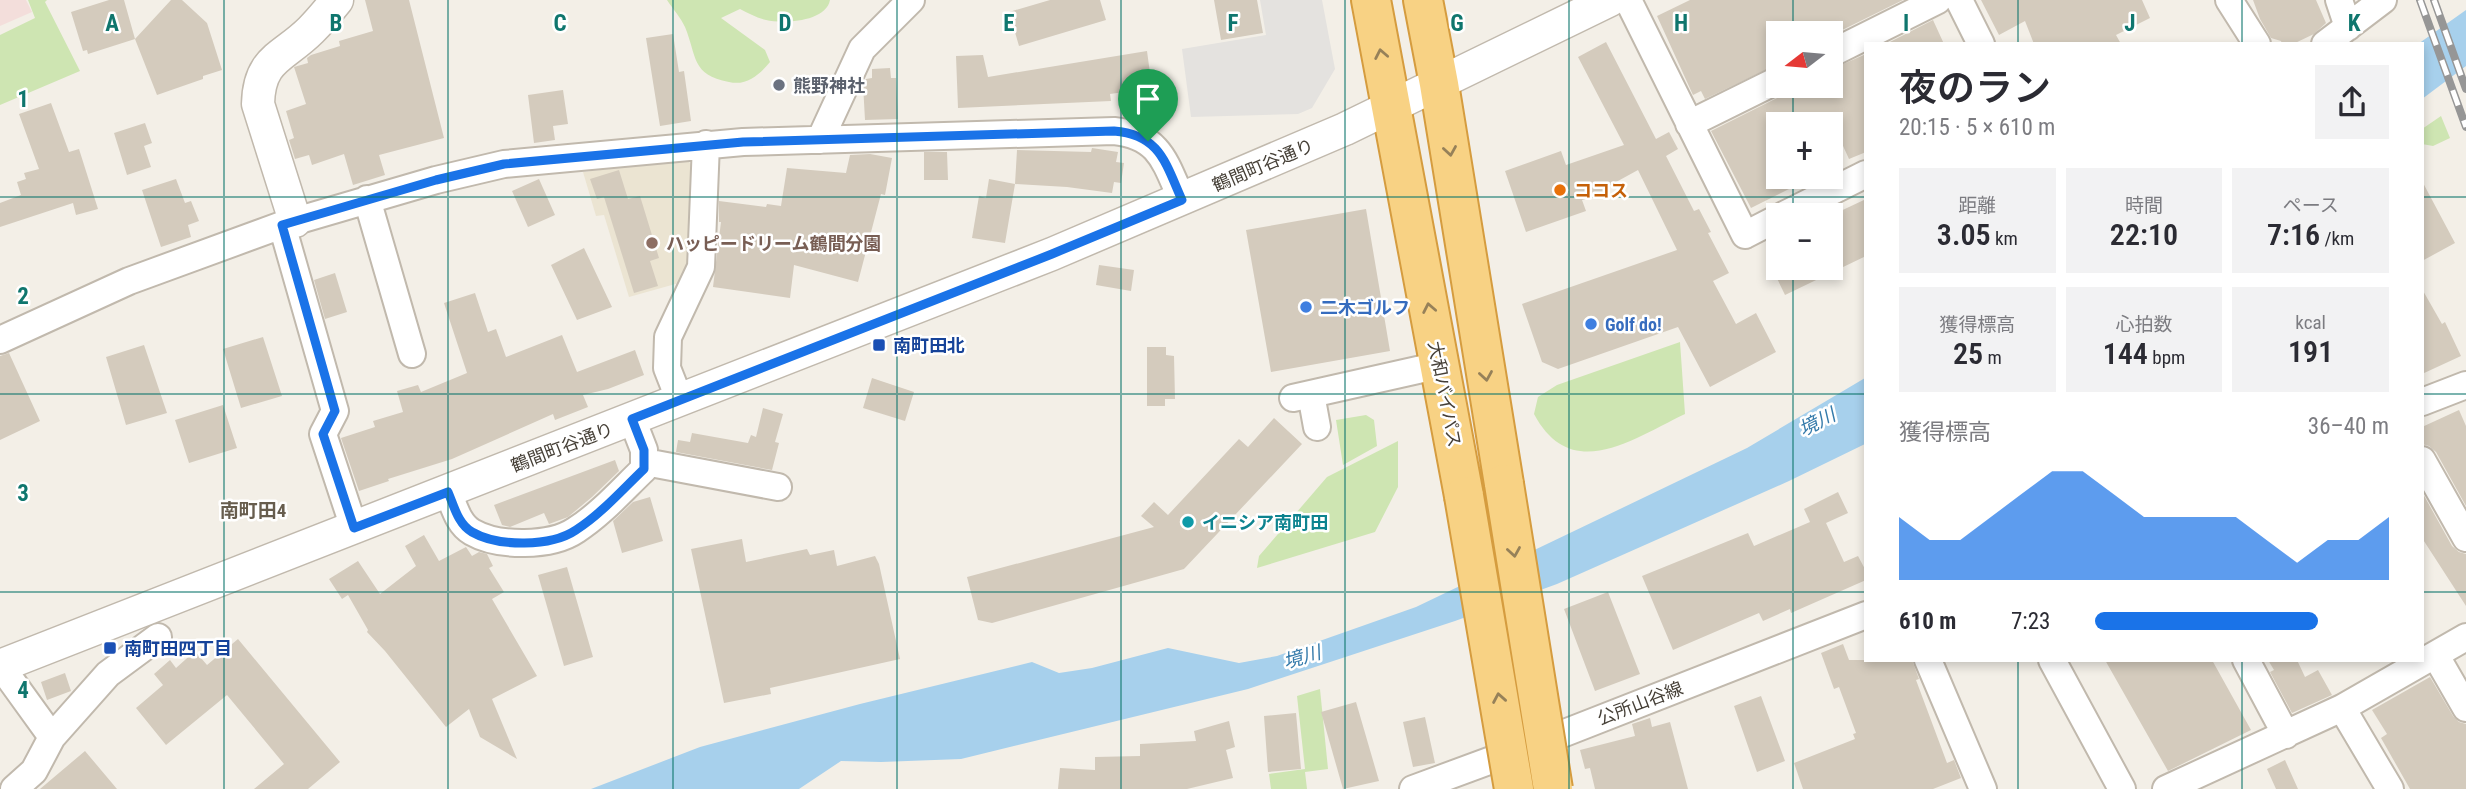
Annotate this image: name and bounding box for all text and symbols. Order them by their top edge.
text: A [105,10,119,37]
text: B [330,10,342,37]
text: C [553,10,567,37]
text: D [779,10,792,37]
text: E [1003,10,1015,37]
text: F [1228,10,1239,37]
text: G [1450,10,1464,37]
text: H [1674,10,1688,37]
text: I [1903,10,1909,37]
text: J [2124,10,2136,37]
text: K [2348,10,2361,37]
north arrow [1766,21,1843,98]
map controls [1766,21,1843,280]
one-way arrow [1375,48,1390,60]
button: share [2315,65,2389,139]
text: 夜のラン [1899,66,2051,110]
pin [1118,69,1178,141]
place label: 熊野神社 [793,75,865,96]
marker: 熊野神社 [771,77,787,93]
icon: arrive [1129,80,1167,118]
text: 1 [17,86,29,113]
button: + [1766,112,1843,189]
text: 20:15 · 5 × 610 m [1899,114,2055,141]
street label: 鶴間町谷通り [1209,134,1317,196]
one-way arrow [1442,146,1457,157]
place label: ココス [1574,180,1628,201]
marker: ココス [1552,182,1568,198]
text: 距離 [1958,194,1996,217]
text: 時間 [2125,194,2163,217]
text: ペース [2283,194,2339,217]
button: − [1766,203,1843,280]
text: 3.05 [1937,217,1991,252]
text: 22:10 [2110,217,2178,252]
text: 7:16 [2267,217,2320,252]
text: km [1991,227,2018,250]
text: /km [2320,227,2354,250]
place label: ハッピードリーム鶴間分園 [666,233,881,254]
marker: ハッピードリーム鶴間分園 [644,235,660,251]
text: 2 [17,283,29,310]
place label: 二木ゴルフ [1320,297,1410,318]
marker: 二木ゴルフ [1298,299,1314,315]
one-way arrow [1422,302,1437,314]
text: kcal [2295,311,2326,334]
text: 獲得標高 [1939,313,2015,336]
text: 心拍数 [2115,313,2173,336]
place label: Golf do! [1605,314,1662,335]
marker: Golf do! [1583,316,1599,332]
text: 191 [2288,334,2333,369]
place label: 南町田北 [893,335,965,356]
text: 25 [1953,336,1983,371]
text: 144 [2103,336,2148,371]
marker: 南町田北 [871,337,887,353]
street label: 大和バイパス [1424,339,1466,449]
text: m [1983,346,2002,369]
text: bpm [2148,346,2185,369]
one-way arrow [1478,370,1493,382]
water label: 境川 [1795,402,1841,441]
text: 36–40 m [2308,413,2389,440]
street label: 鶴間町谷通り [508,418,616,476]
text: 獲得標高 [1899,419,1991,446]
text: 3 [17,480,29,507]
district label: 南町田4 [220,499,286,522]
place label: イニシア南町田 [1202,512,1328,533]
marker: イニシア南町田 [1180,514,1196,530]
one-way arrow [1506,546,1521,558]
text: 610 m [1899,608,1956,635]
text: 7:23 [2011,608,2050,635]
place label: 南町田四丁目 [124,638,232,659]
marker: 南町田四丁目 [102,640,118,656]
water label: 境川 [1281,640,1325,673]
text: 4 [17,677,29,704]
street label: 公所山谷線 [1594,677,1686,729]
one-way arrow [1492,692,1507,704]

